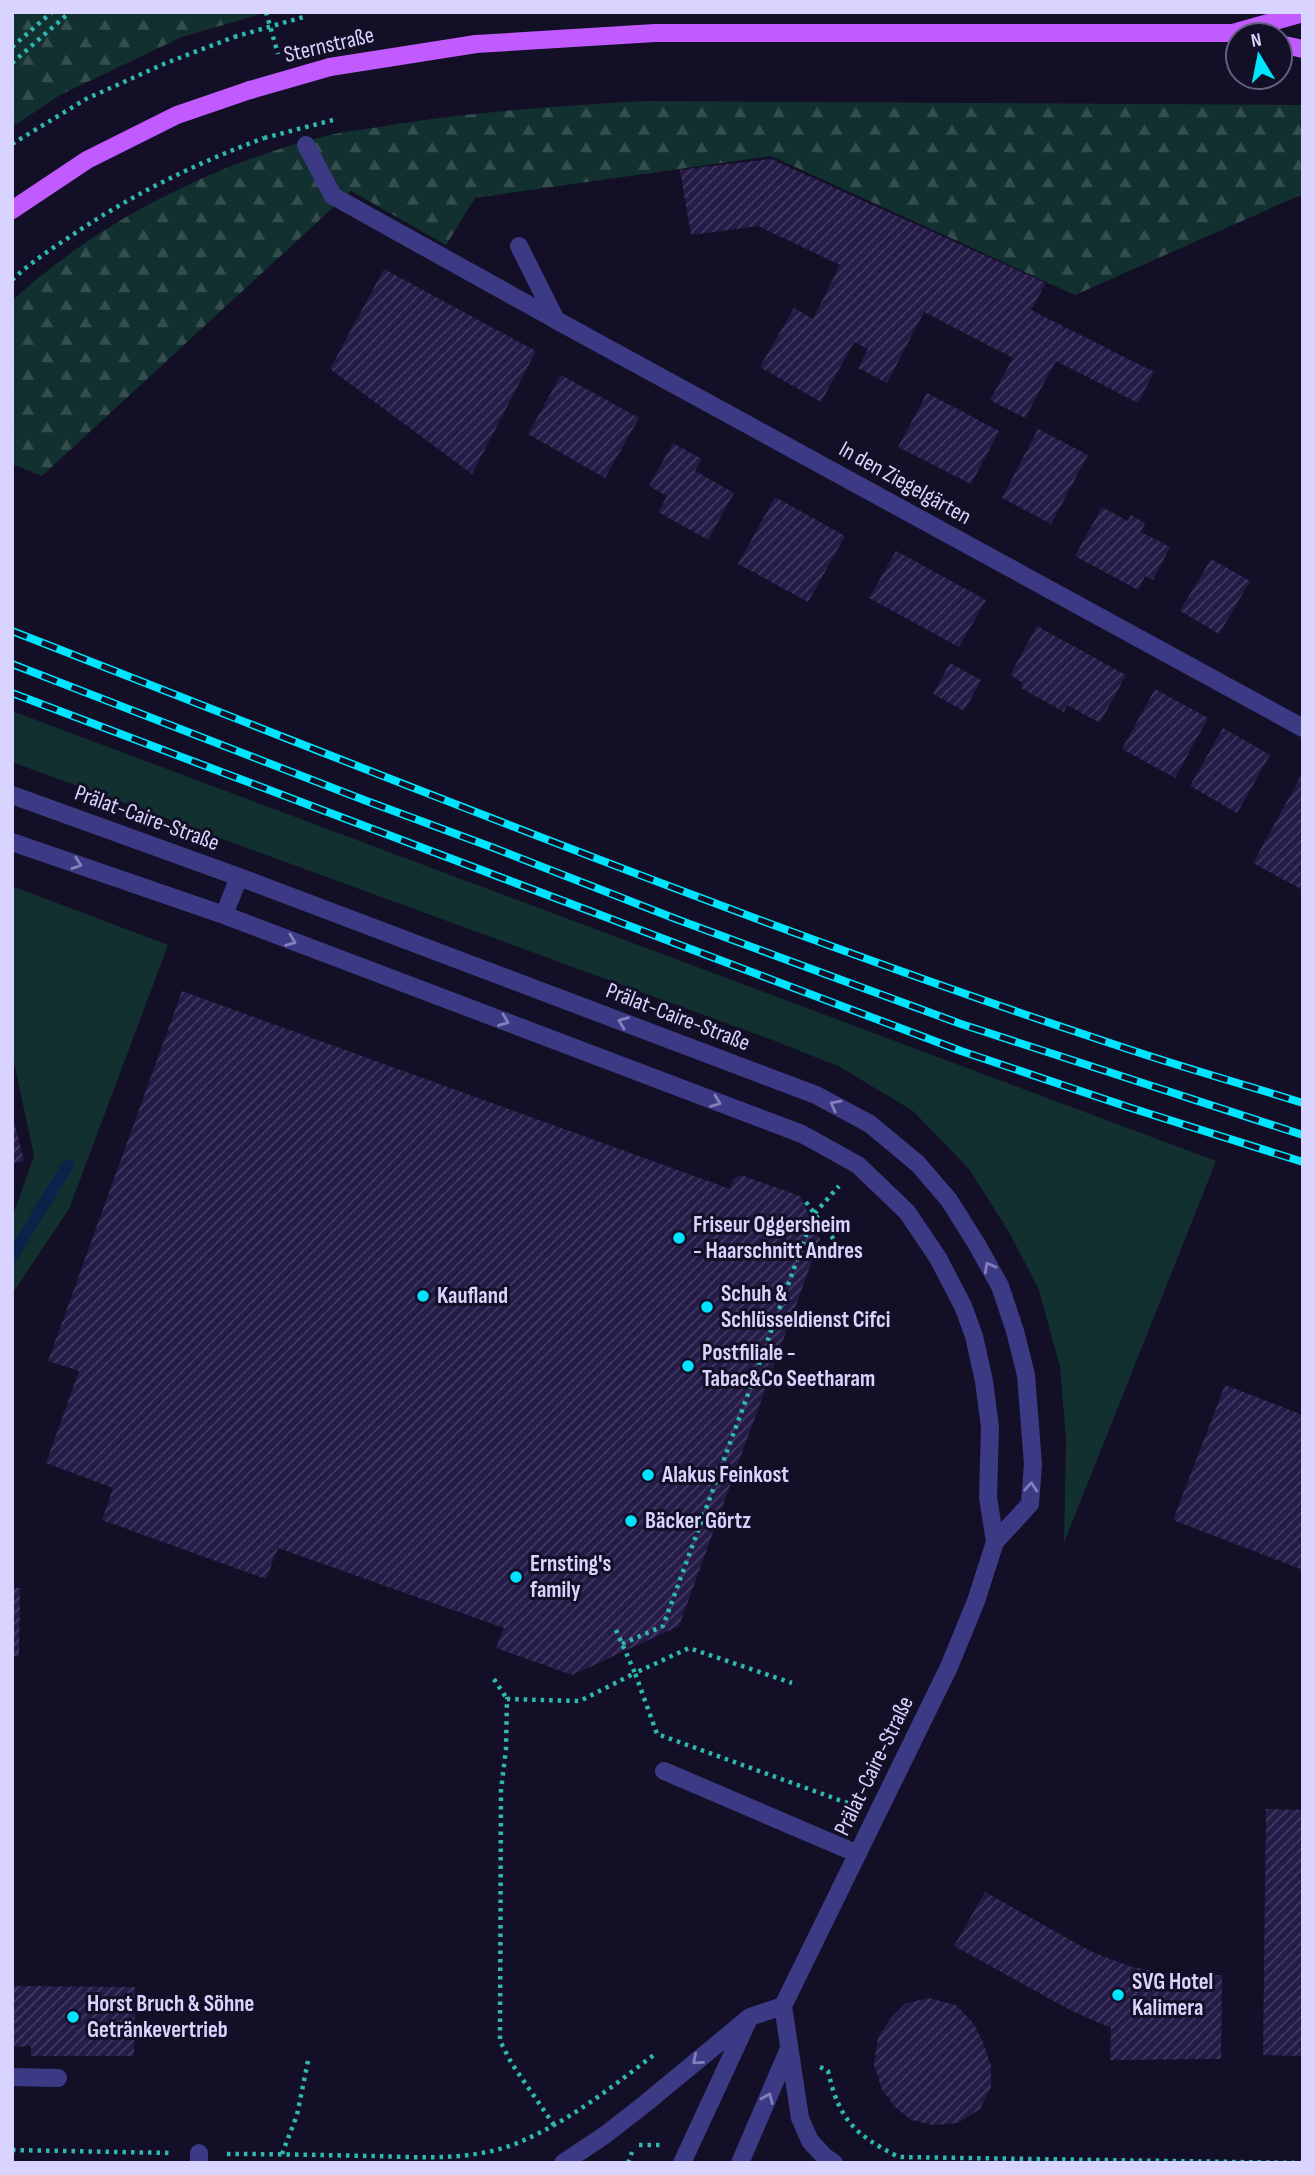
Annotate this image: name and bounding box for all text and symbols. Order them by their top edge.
street label: Sternstraße [281,21,377,69]
north arrow [1224,21,1294,91]
text: N [1249,29,1263,53]
street label: In den Ziegelgärten [834,435,976,531]
street label: Prälat-Caire-Straße [71,779,223,857]
one-way arrow [70,856,82,870]
one-way arrow [284,932,296,946]
street label: Prälat-Caire-Straße [602,977,754,1057]
one-way arrow [497,1013,509,1027]
one-way arrow [618,1016,630,1030]
one-way arrow [710,1093,722,1107]
one-way arrow [830,1100,842,1113]
place label: Friseur Oggersheim - Haarschnitt Andres [693,1211,863,1265]
marker: Friseur Oggersheim - Haarschnitt Andres [671,1230,687,1246]
one-way arrow [984,1261,997,1274]
place label: Schuh & Schlüsseldienst Cifci [721,1280,890,1334]
place label: Kaufland [437,1282,508,1310]
marker: Kaufland [415,1288,431,1304]
marker: Schuh & Schlüsseldienst Cifci [699,1299,715,1315]
place label: Postfiliale - Tabac&Co Seetharam [702,1339,875,1393]
marker: Postfiliale - Tabac&Co Seetharam [680,1358,696,1374]
place label: Alakus Feinkost [661,1461,789,1489]
marker: Alakus Feinkost [640,1467,656,1483]
one-way arrow [1023,1481,1038,1492]
place label: Bäcker Görtz [645,1507,751,1535]
marker: Bäcker Görtz [623,1513,639,1529]
place label: Ernsting's family [530,1550,611,1604]
marker: Ernsting's family [508,1569,524,1585]
street label: Prälat-Caire-Straße [828,1692,920,1840]
place label: SVG Hotel Kalimera [1132,1968,1213,2022]
marker: SVG Hotel Kalimera [1110,1987,1126,2003]
place label: Horst Bruch & Söhne Getränkevertrieb [87,1990,254,2044]
marker: Horst Bruch & Söhne Getränkevertrieb [65,2009,81,2025]
one-way arrow [693,2052,705,2065]
one-way arrow [760,2093,774,2106]

